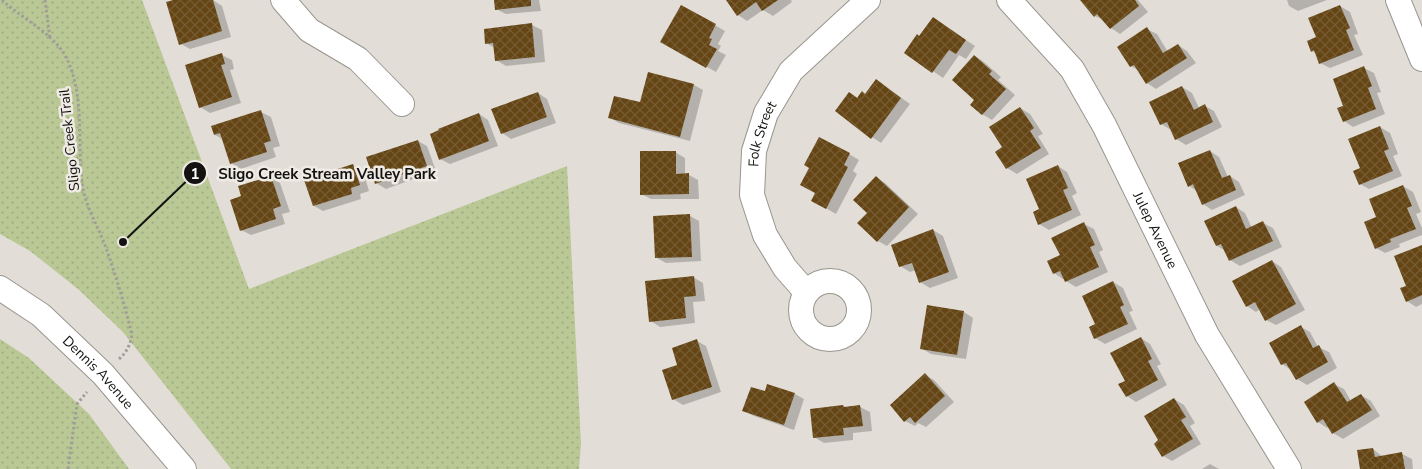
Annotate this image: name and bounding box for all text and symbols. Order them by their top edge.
street label: Sligo Creek Trail [55,87,84,192]
street label: Folk Street [744,97,781,167]
callout: Sligo Creek Stream Valley Park [183,158,445,188]
text: 1 [190,164,200,184]
text: Sligo Creek Stream Valley Park [218,164,437,184]
street label: Julep Avenue [1128,188,1182,272]
street label: Dennis Avenue [58,332,138,413]

